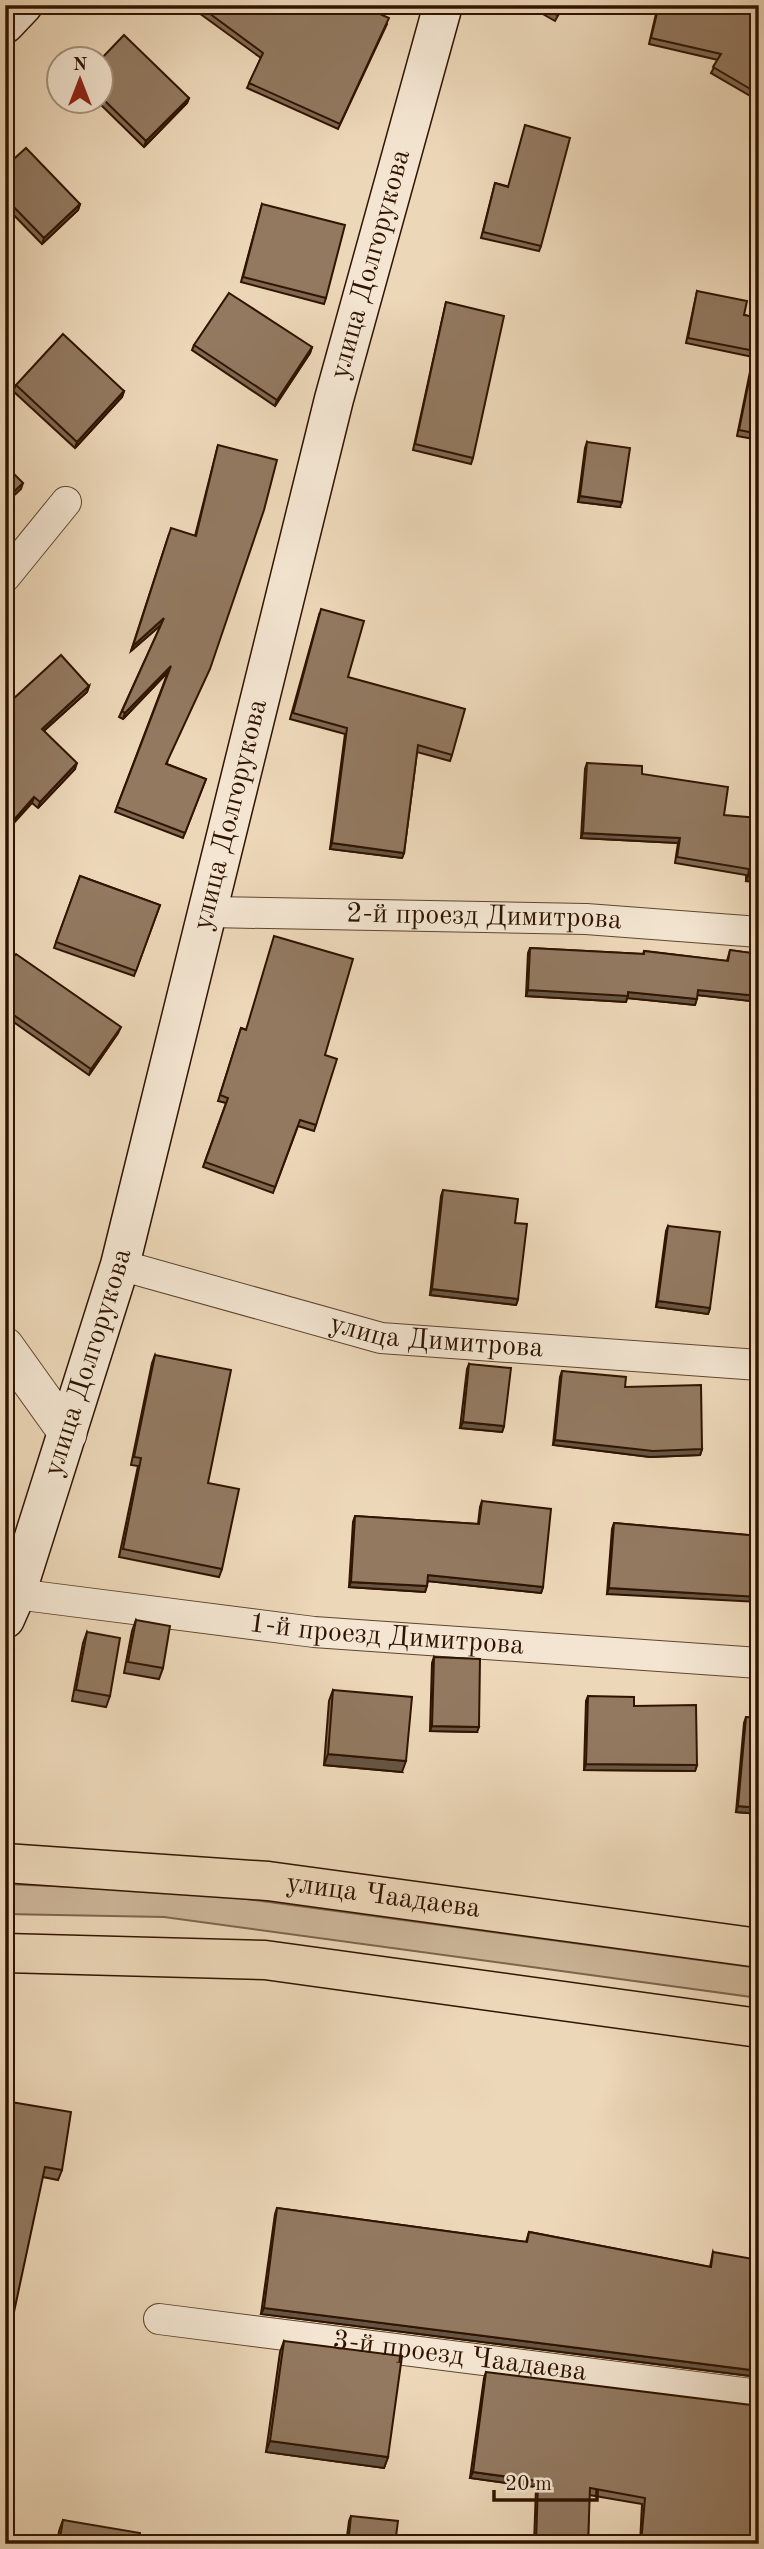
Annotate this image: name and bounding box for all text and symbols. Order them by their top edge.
north arrow [46,46,116,116]
text: N [73,56,88,75]
street label: улица Долгорукова [326,146,416,382]
street label: улица Долгорукова [189,696,273,933]
street label: 2-й проезд Димитрова [346,901,623,936]
street label: улица Долгорукова [40,1246,137,1480]
street label: улица Димитрова [326,1310,544,1364]
street label: 1-й проезд Димитрова [247,1610,525,1661]
street label: улица Чаадаева [285,1870,482,1924]
street label: 3-й проезд Чаадаева [331,2327,588,2387]
scale bar [494,2458,598,2502]
text: 20 m [505,2474,552,2495]

